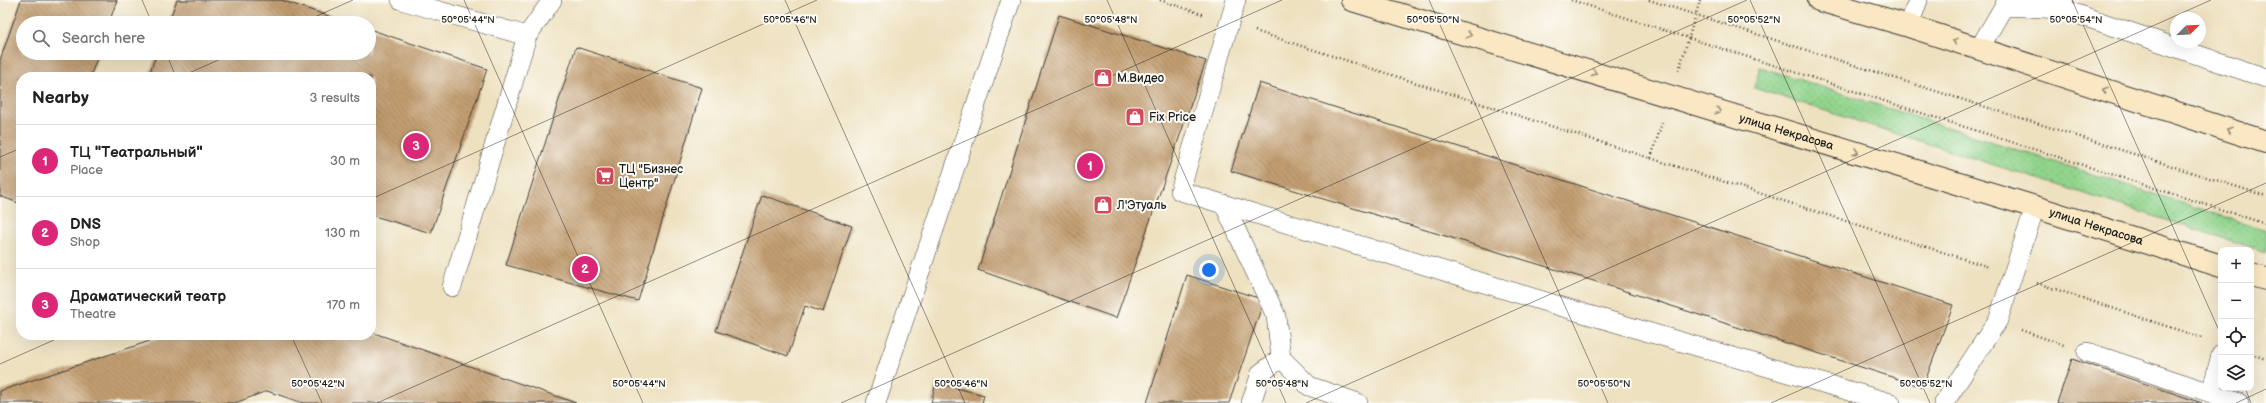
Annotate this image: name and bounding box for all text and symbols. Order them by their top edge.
north arrow [2170,12,2206,48]
text: 50°05'44"N [441,14,495,26]
text: 50°05'46"N [763,14,817,26]
text: 50°05'48"N [1084,14,1138,26]
text: 50°05'50"N [1407,14,1459,26]
text: 50°05'52"N [1728,14,1780,26]
text: 50°05'54"N [2049,14,2103,26]
search box [16,16,376,60]
icon: search [30,27,52,49]
text: Search here [62,29,145,48]
one-way arrow [1466,30,1473,39]
one-way arrow [1952,37,1959,46]
shop icon: М.Видео [1092,67,1114,89]
one-way arrow [1590,68,1597,77]
place label: М.Видео [1117,71,1164,86]
one-way arrow [2102,86,2109,95]
text: Nearby [32,88,89,108]
text: 3 results [309,90,360,106]
shop icon: Fix Price [1124,106,1146,128]
one-way arrow [1715,106,1722,114]
place label: Fix Price [1149,110,1196,125]
street label: улица Некрасова [1737,111,1835,154]
one-way arrow [2226,126,2233,135]
pin: 3 [403,131,429,161]
text: ТЦ "Театральный" [70,143,203,162]
one-way arrow [1852,147,1859,156]
pin: 1 [1077,151,1103,181]
text: 1 [42,153,48,169]
text: 30 m [330,153,360,169]
text: Place [70,162,103,178]
place label: ТЦ "Бизнес Центр" [619,162,683,191]
supermarket icon: ТЦ "Бизнес Центр" [594,165,616,187]
shop icon: Л'Этуаль [1092,194,1114,216]
place label: Л'Этуаль [1116,198,1166,213]
street label: улица Некрасова [2047,205,2145,249]
text: DNS [70,215,101,234]
text: 2 [41,225,49,241]
text: 130 m [325,225,360,241]
text: Shop [70,234,100,250]
map controls [2218,247,2254,391]
button: + [2218,247,2254,283]
pin: 2 [572,254,598,284]
your location [1199,260,1219,280]
button: − [2218,283,2254,319]
text: Драматический театр [70,287,226,306]
text: 3 [41,297,49,313]
text: 170 m [327,297,360,313]
text: Theatre [70,306,116,322]
button: locate [2218,319,2254,355]
button: layers [2218,355,2254,391]
text: 50°05'42"N [291,378,345,390]
text: 50°05'44"N [612,378,666,390]
text: 50°05'46"N [934,378,988,390]
text: 50°05'48"N [1255,378,1309,390]
text: 50°05'50"N [1578,378,1630,390]
text: 50°05'52"N [1900,378,1952,390]

